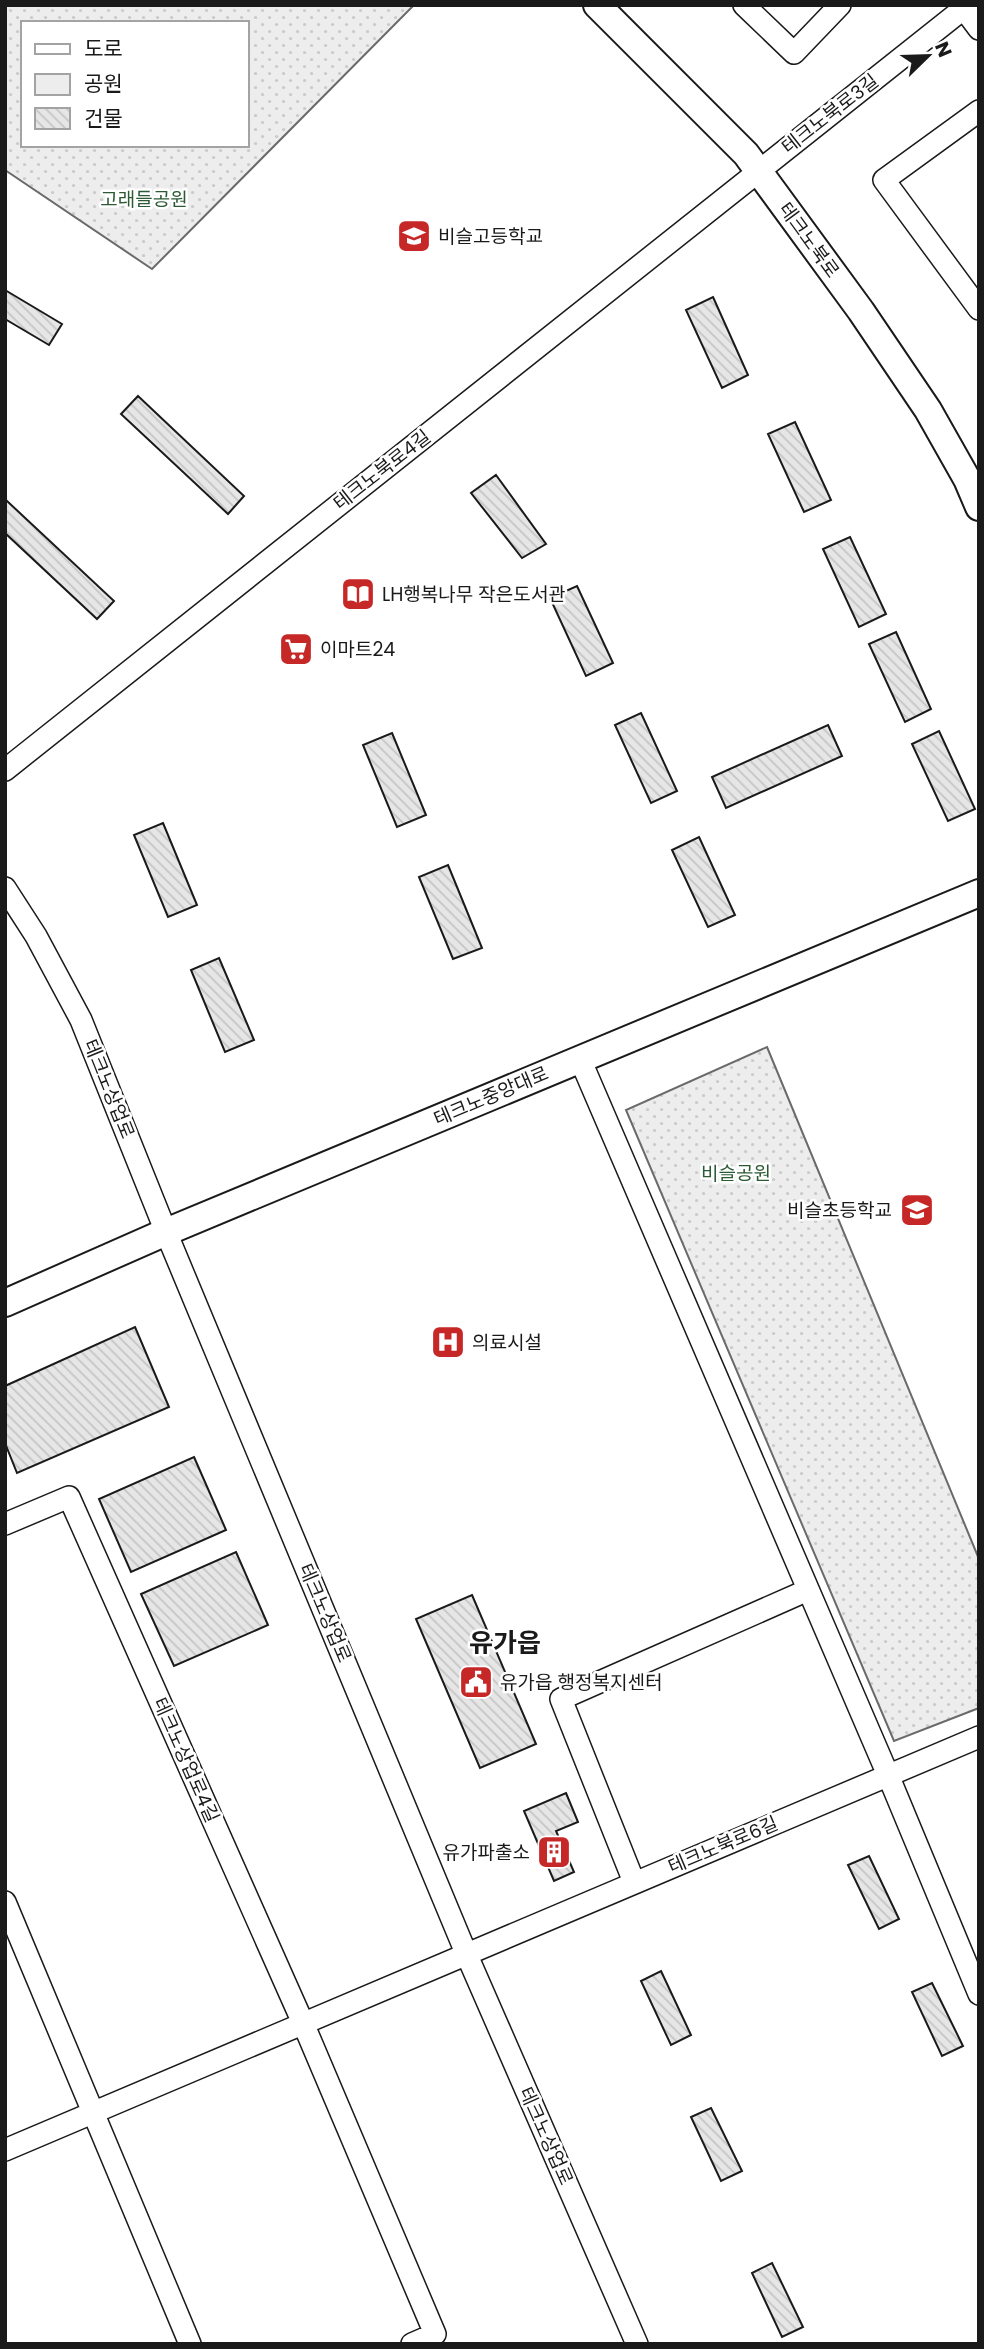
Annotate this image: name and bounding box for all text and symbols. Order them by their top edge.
legend [21,21,248,147]
north arrow [893,21,963,91]
text: 도로 [84,34,123,63]
text: N [928,38,958,61]
street label: 테크노북로3길 [776,68,884,160]
text: 공원 [84,69,123,98]
text: 건물 [84,104,123,133]
park label: 고래들공원 [100,186,188,213]
street label: 테크노북로 [772,197,846,283]
school or university icon: 비슬고등학교 [395,217,433,255]
place label: 비슬고등학교 [438,223,543,250]
street label: 테크노북로4길 [328,423,436,517]
library icon: LH행복나무 작은도서관 [339,575,377,613]
place label: LH행복나무 작은도서관 [382,581,566,608]
supermarket icon: 이마트24 [277,630,315,668]
place label: 이마트24 [320,636,395,663]
street label: 테크노상업로 [77,1035,141,1143]
street label: 테크노중앙대로 [429,1060,553,1132]
park label: 비슬공원 [701,1160,771,1187]
school or university icon: 비슬초등학교 [898,1191,936,1229]
place label: 비슬초등학교 [787,1197,892,1224]
hospital icon: 의료시설 [429,1323,467,1361]
place label: 의료시설 [472,1329,542,1356]
street label: 테크노상업로 [292,1559,358,1667]
district label: 유가읍 [469,1625,541,1661]
public building icon: 유가읍 행정복지센터 [457,1663,495,1701]
place label: 유가읍 행정복지센터 [500,1669,662,1696]
street label: 테크노상업로4길 [146,1693,226,1827]
street label: 테크노북로6길 [664,1810,782,1880]
building icon: 유가파출소 [535,1833,573,1871]
place label: 유가파출소 [443,1839,530,1866]
street label: 테크노상업로 [512,2083,580,2189]

